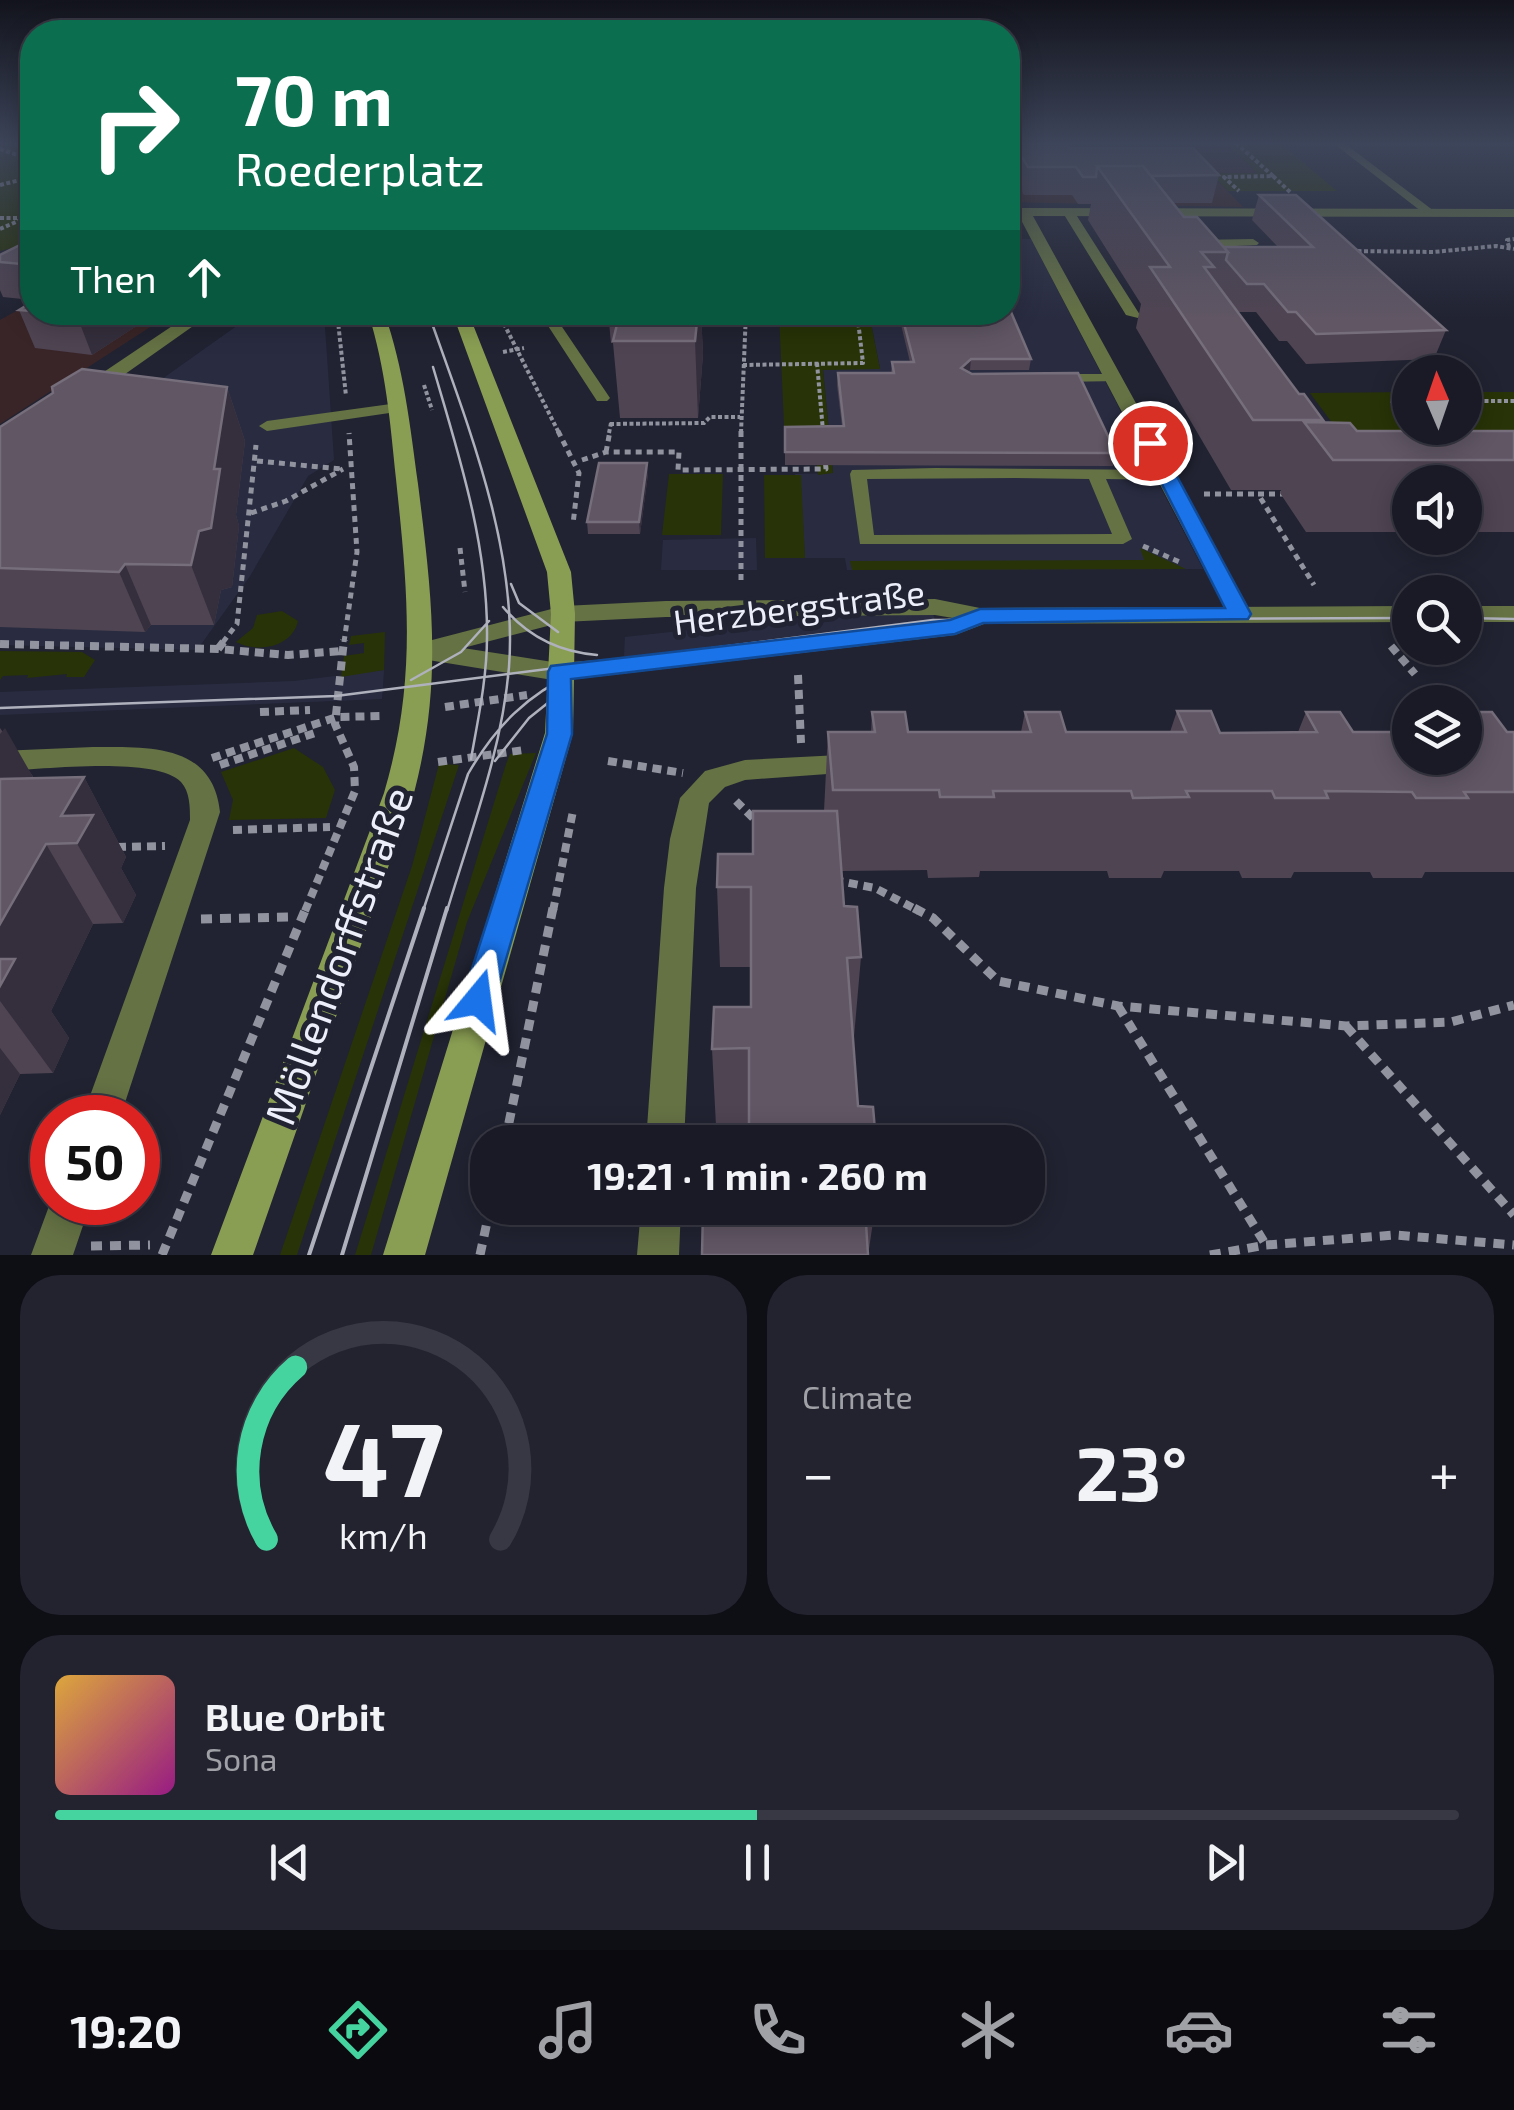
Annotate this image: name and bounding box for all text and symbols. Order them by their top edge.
text: 70 m [235,56,393,140]
icon: right [70,60,200,190]
text: Roederplatz [235,141,485,195]
icon: ahead [177,250,232,305]
text: Then [70,255,157,301]
north arrow [1392,355,1482,445]
map controls [1392,355,1482,775]
pin [1108,401,1193,486]
icon: arrive [1123,416,1178,471]
button: sound [1392,465,1482,555]
street label: Herzbergstraße [671,570,927,642]
button: search [1392,575,1482,665]
button: layers [1392,685,1482,775]
street label: Möllendorffstraße [253,780,421,1131]
position arrow [426,948,530,1052]
speed limit sign: 50 [30,1095,160,1225]
text: 19:21 · 1 min · 260 m [587,1152,928,1198]
text: Climate [802,1377,913,1415]
text: 47 [323,1393,444,1518]
text: 23° [1075,1426,1187,1516]
text: − [802,1439,834,1505]
text: + [1429,1439,1459,1505]
text: km/h [339,1513,428,1556]
text: Blue Orbit [205,1693,385,1739]
text: Sona [205,1739,277,1777]
icon: previous [262,1835,317,1890]
icon: pause [730,1835,785,1890]
icon: next [1198,1835,1253,1890]
icon: directions [323,1995,393,2065]
icon: music [533,1995,603,2065]
icon: phone [743,1995,813,2065]
icon: climate [953,1995,1023,2065]
icon: car [1164,1995,1234,2065]
icon: filters [1374,1995,1444,2065]
text: 19:20 [70,2003,182,2057]

